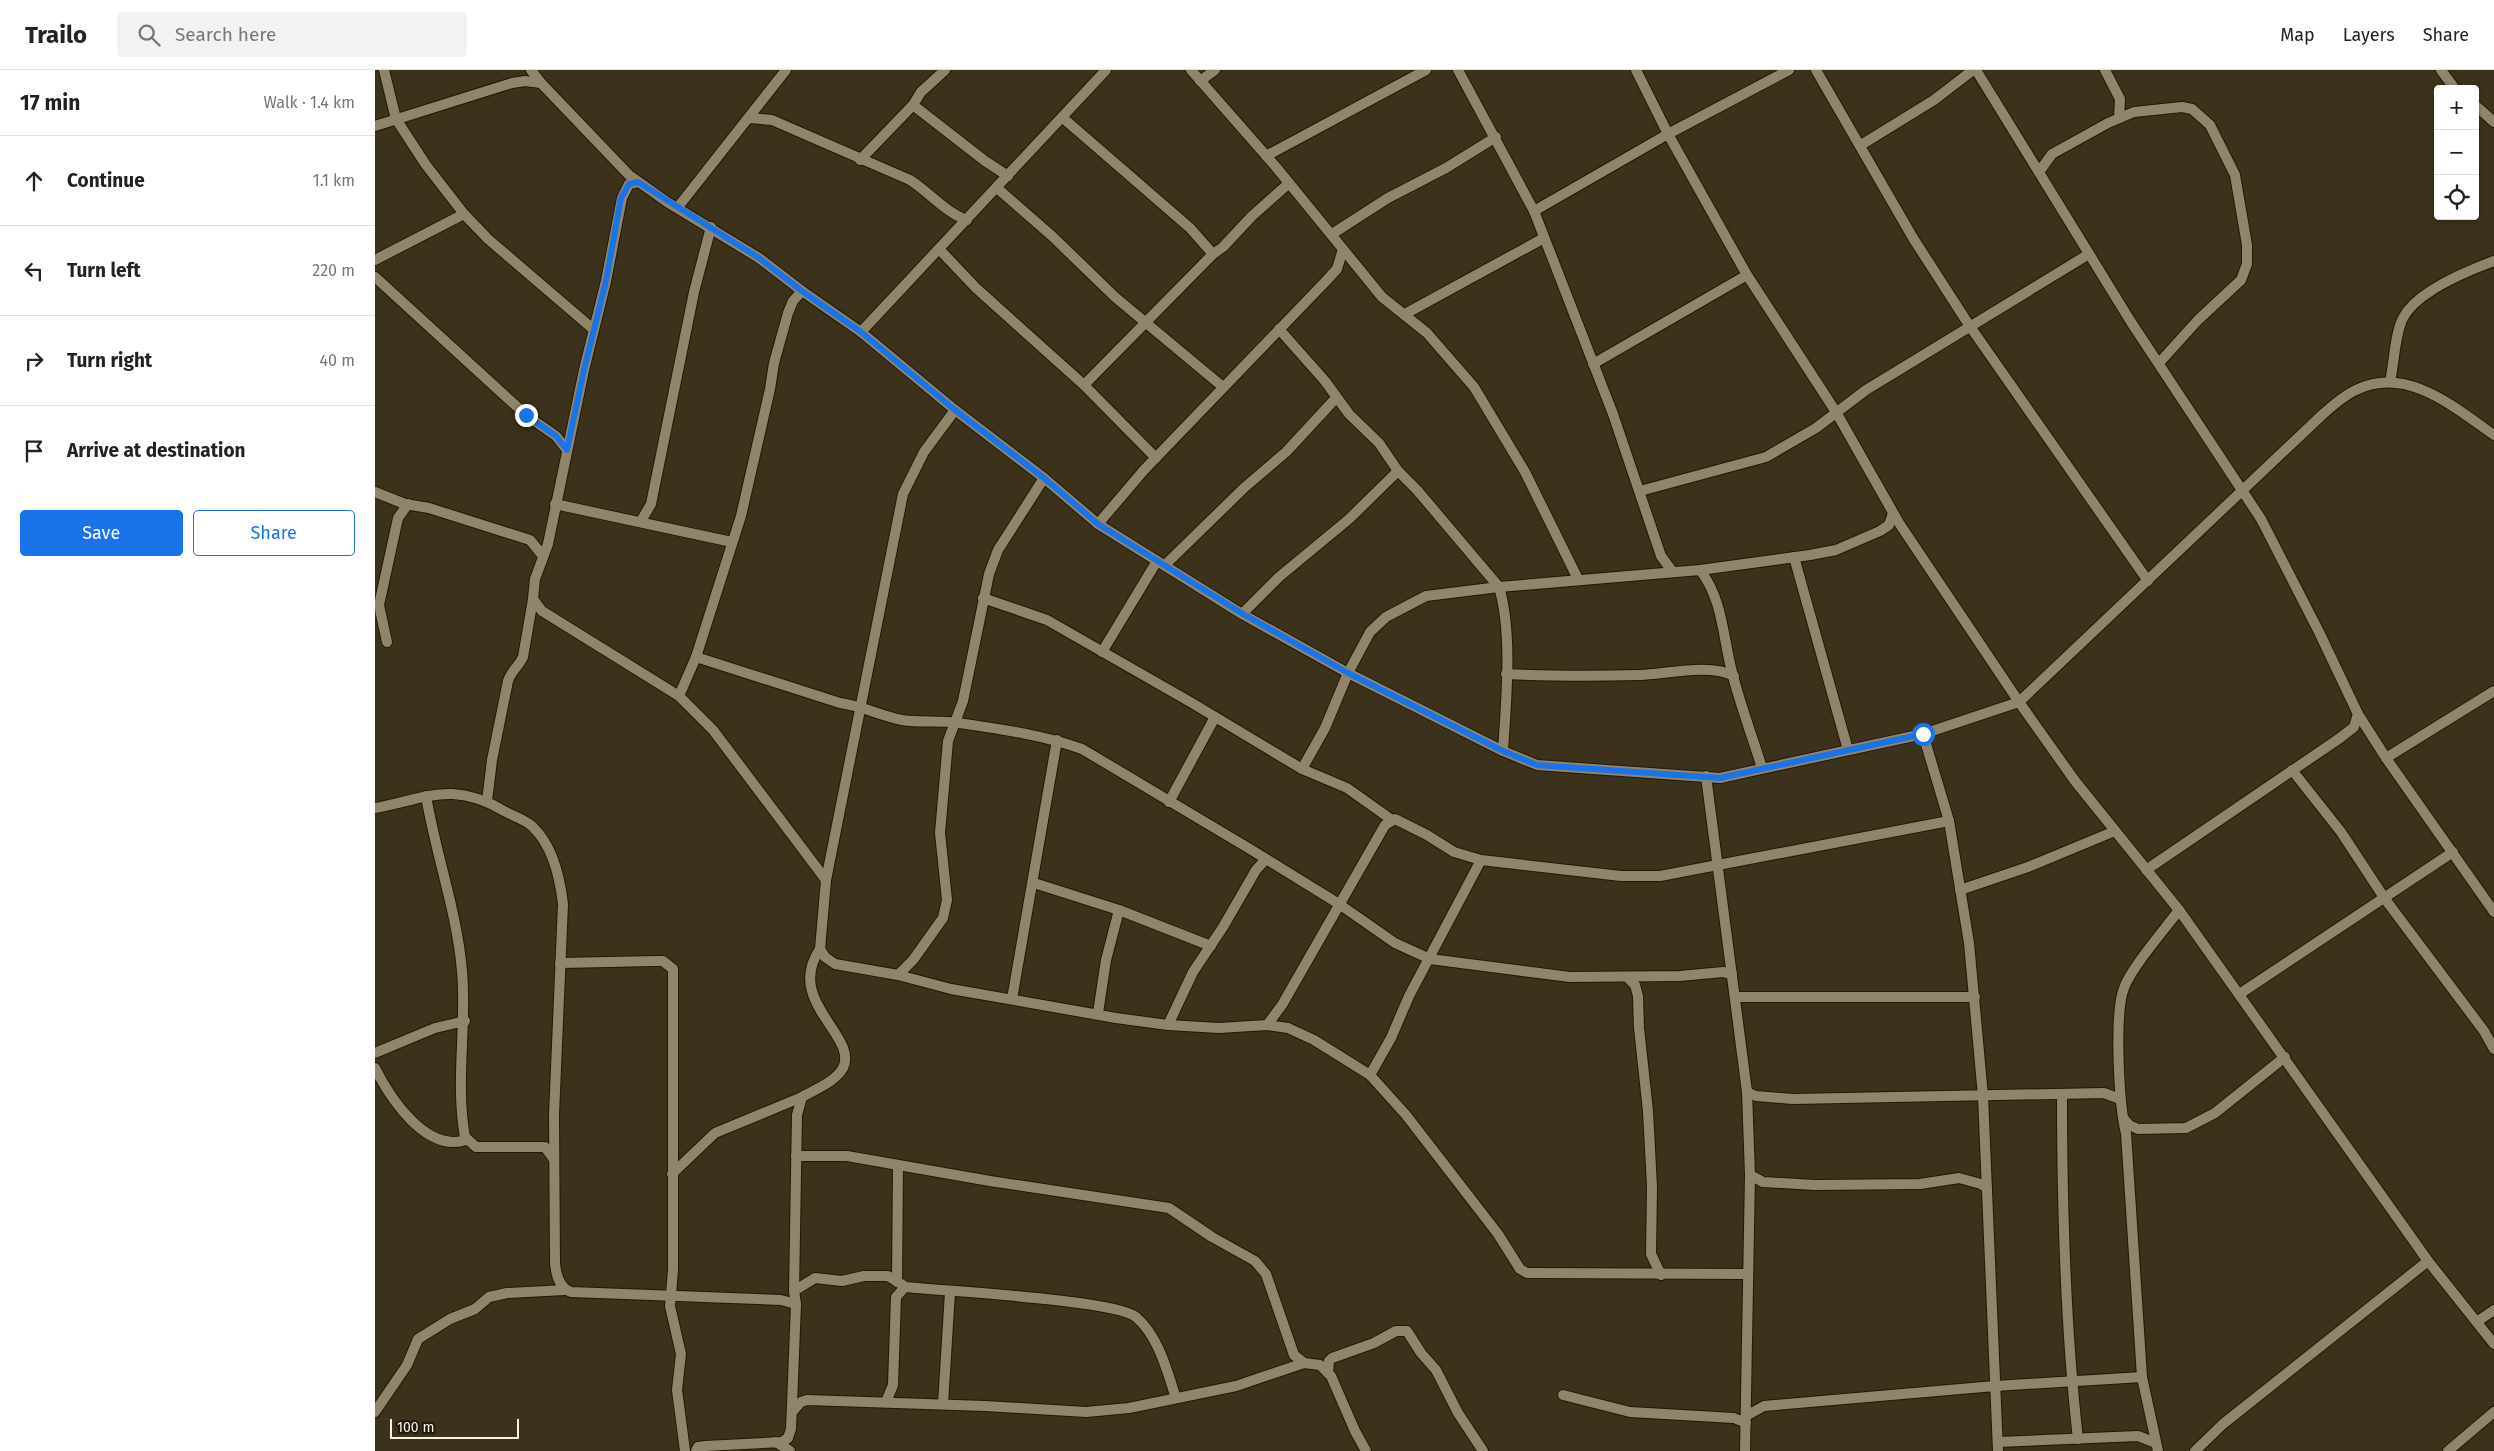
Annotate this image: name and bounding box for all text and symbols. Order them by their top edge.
search box [117,12,467,57]
text: Trailo [25,21,87,49]
icon: search [135,21,163,49]
text: Search here [175,23,276,46]
text: Map [2280,24,2315,46]
text: Layers [2343,24,2395,46]
text: Share [2423,24,2469,46]
map controls [2434,85,2479,220]
button: + [2434,85,2479,130]
text: 17 min [20,90,80,116]
text: Walk · 1.4 km [264,93,355,112]
button: − [2434,130,2479,175]
icon: ahead [20,167,48,195]
text: Continue [67,169,145,192]
text: 1.1 km [313,171,355,190]
button: locate [2434,175,2479,220]
icon: left [20,257,48,285]
text: Turn left [67,259,141,282]
text: 220 m [312,261,355,280]
icon: right [20,347,48,375]
text: Turn right [67,349,152,372]
text: 40 m [320,351,355,370]
route end [515,404,538,427]
icon: arrive [20,437,48,465]
text: Arrive at destination [67,439,246,462]
button: Save [20,510,183,556]
button: Share [193,510,355,556]
route start [1912,723,1935,746]
scale bar [390,1416,519,1439]
text: 100 m [397,1419,434,1436]

